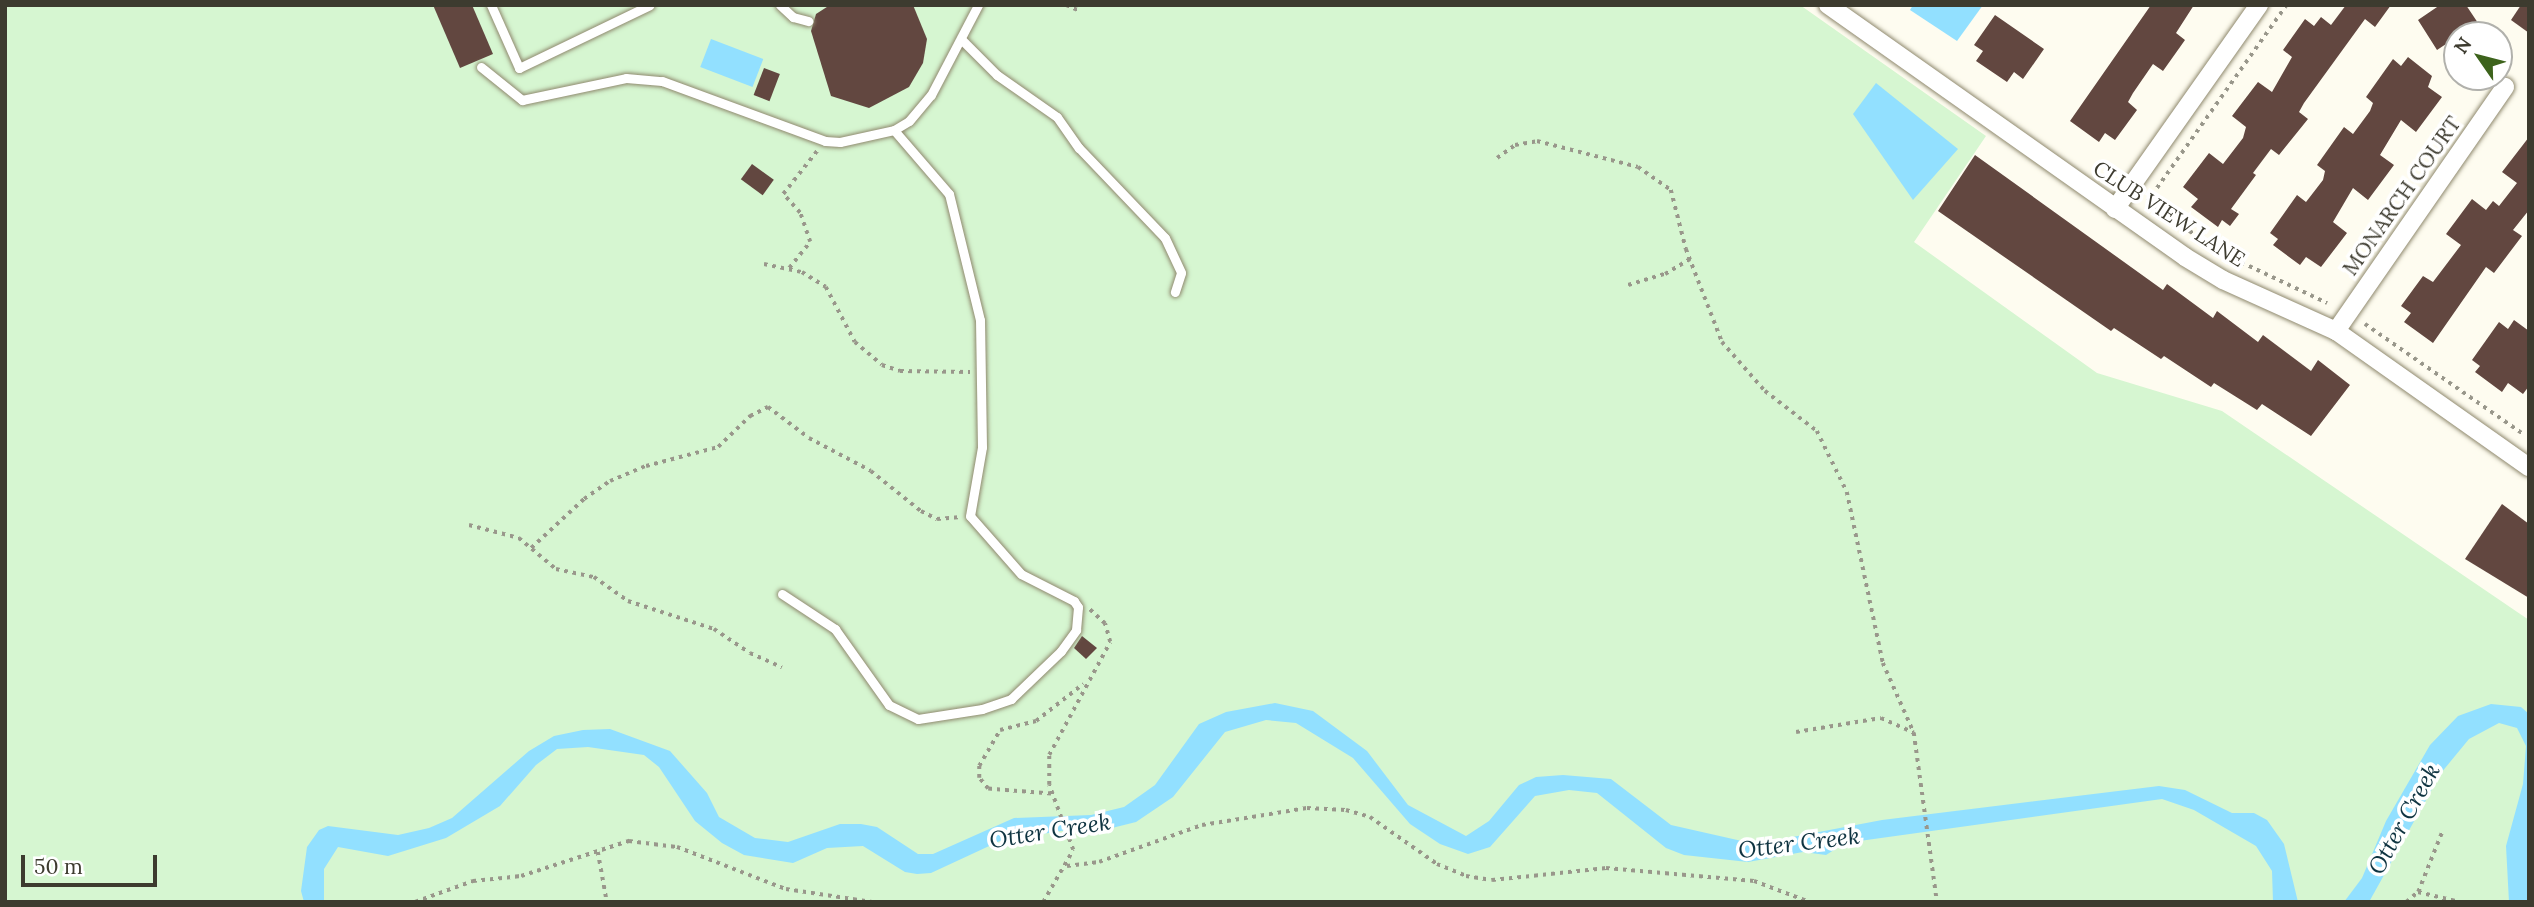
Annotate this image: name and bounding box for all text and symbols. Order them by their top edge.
north arrow [2443,21,2513,91]
text: N [2448,32,2476,58]
street label: MONARCH COURT [2338,112,2466,280]
street label: CLUB VIEW LANE [2088,156,2250,272]
water label: Otter Creek [2362,759,2446,879]
water label: Otter Creek [987,808,1113,854]
water label: Otter Creek [1737,822,1861,864]
scale bar [24,841,161,885]
text: 50 m [34,853,83,880]

